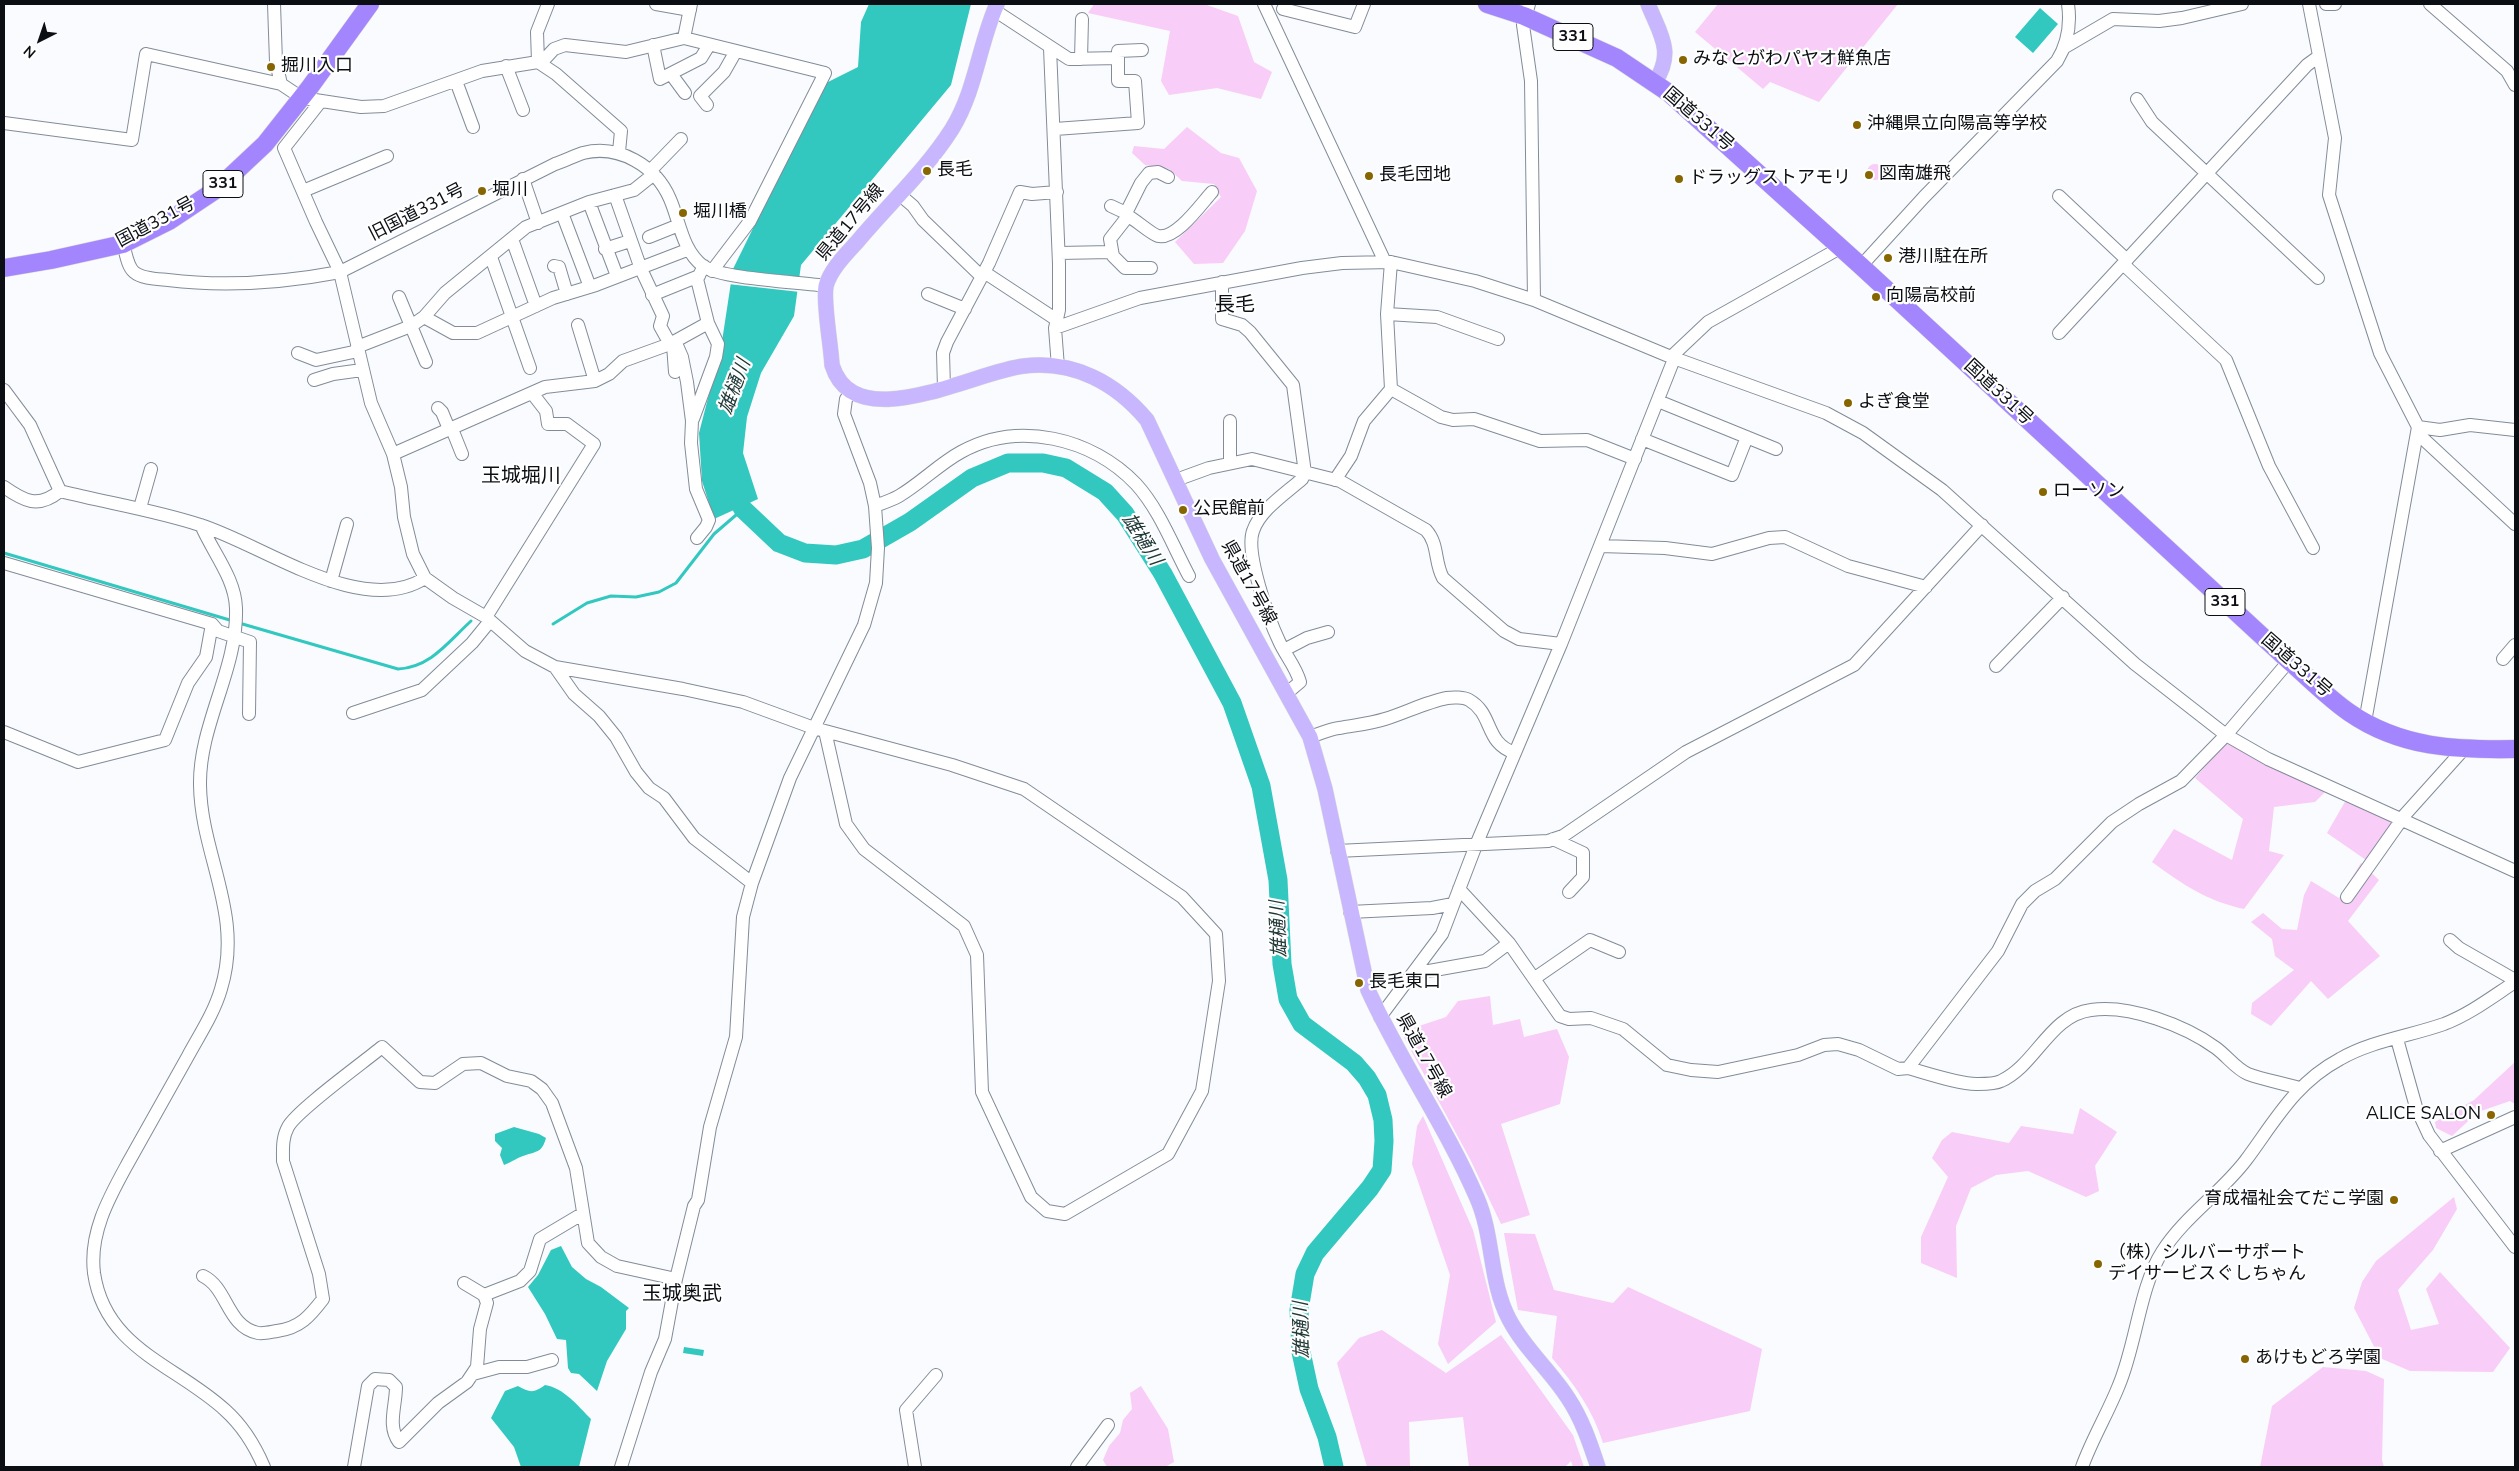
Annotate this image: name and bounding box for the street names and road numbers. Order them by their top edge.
road number: 331 [1553,24,1593,51]
street label: 国道331号 [1658,84,1738,156]
road number: 331 [203,170,243,198]
street label: 旧国道331号 [366,180,468,246]
street label: 県道17号線 [813,180,889,266]
street label: 国道331号 [113,193,199,253]
street label: 国道331号 [1959,356,2037,430]
street label: 県道17号線 [1216,537,1280,629]
road number: 331 [2205,588,2245,616]
street label: 国道331号 [2256,630,2336,702]
street label: 県道17号線 [1391,1010,1455,1102]

